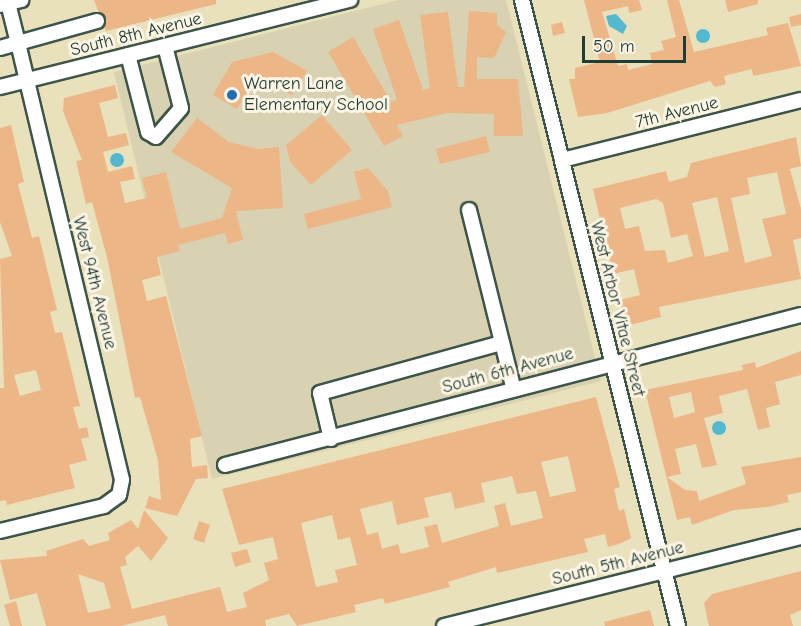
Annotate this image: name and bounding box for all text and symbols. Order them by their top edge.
street label: South 8th Avenue [68,8,204,62]
scale bar [585,24,688,62]
text: 50 m [593,36,635,57]
place label: Warren Lane Elementary School [244,74,388,116]
marker: Warren Lane Elementary School [225,88,239,102]
street label: 7th Avenue [634,92,720,134]
street label: West 94th Avenue [67,214,121,352]
street label: West Arbor Vitae Street [585,219,649,399]
street label: South 6th Avenue [440,343,576,399]
street label: South 5th Avenue [550,537,686,591]

